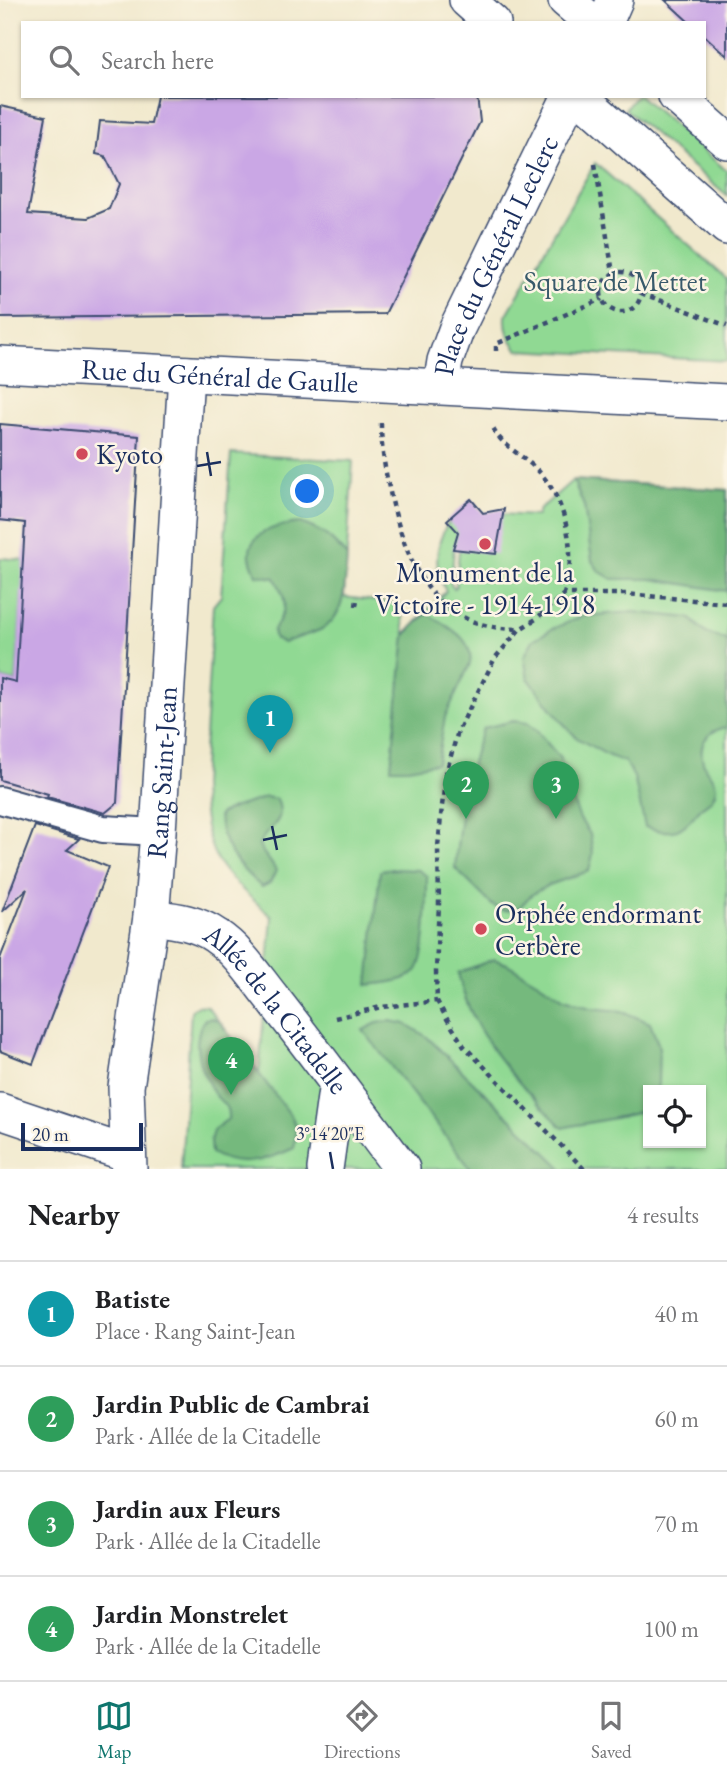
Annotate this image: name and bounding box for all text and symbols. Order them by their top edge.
search box [21,21,706,98]
icon: search [45,41,83,79]
text: Search here [101,43,214,77]
street label: Place du Général Leclerc [425,129,566,378]
park label: Square de Mettet [523,263,707,299]
street label: Rue du Général de Gaulle [80,350,359,401]
place label: Kyoto [96,436,163,472]
marker: Kyoto [74,446,90,462]
your location [290,474,324,508]
marker: Monument de la Victoire - 1914-1918 [477,536,493,552]
place label: Monument de la Victoire - 1914-1918 [375,554,595,622]
street label: Rang Saint-Jean [138,685,185,860]
pin: 1 [247,695,293,753]
pin: 2 [443,761,489,819]
pin: 3 [533,761,579,819]
place label: Orphée endormant Cerbère [495,895,701,963]
street label: Allée de la Citadelle [196,915,357,1101]
marker: Orphée endormant Cerbère [473,921,489,937]
pin: 4 [208,1037,254,1095]
map controls [643,1085,706,1148]
button: locate [643,1085,706,1148]
scale bar [21,1120,144,1152]
text: 20 m [32,1122,69,1147]
text: 3°14'20"E [296,1122,364,1145]
text: Nearby [28,1195,120,1234]
text: 4 results [627,1200,699,1230]
text: Batiste [95,1282,170,1316]
text: 1 [45,1299,57,1329]
text: 40 m [654,1299,699,1329]
text: Place · Rang Saint-Jean [95,1316,296,1346]
text: Jardin Public de Cambrai [95,1387,370,1421]
text: 2 [45,1404,57,1434]
text: 60 m [654,1404,699,1434]
text: Park · Allée de la Citadelle [95,1421,321,1451]
text: Jardin aux Fleurs [95,1492,280,1526]
text: 3 [45,1509,57,1539]
text: 70 m [654,1509,699,1539]
text: Park · Allée de la Citadelle [95,1526,321,1556]
text: Jardin Monstrelet [95,1597,288,1631]
text: 4 [45,1614,57,1644]
text: 100 m [643,1614,699,1644]
text: Park · Allée de la Citadelle [95,1631,321,1661]
tab: Map [95,1697,133,1764]
tab: Directions [324,1697,400,1764]
tab: Saved [591,1697,632,1764]

